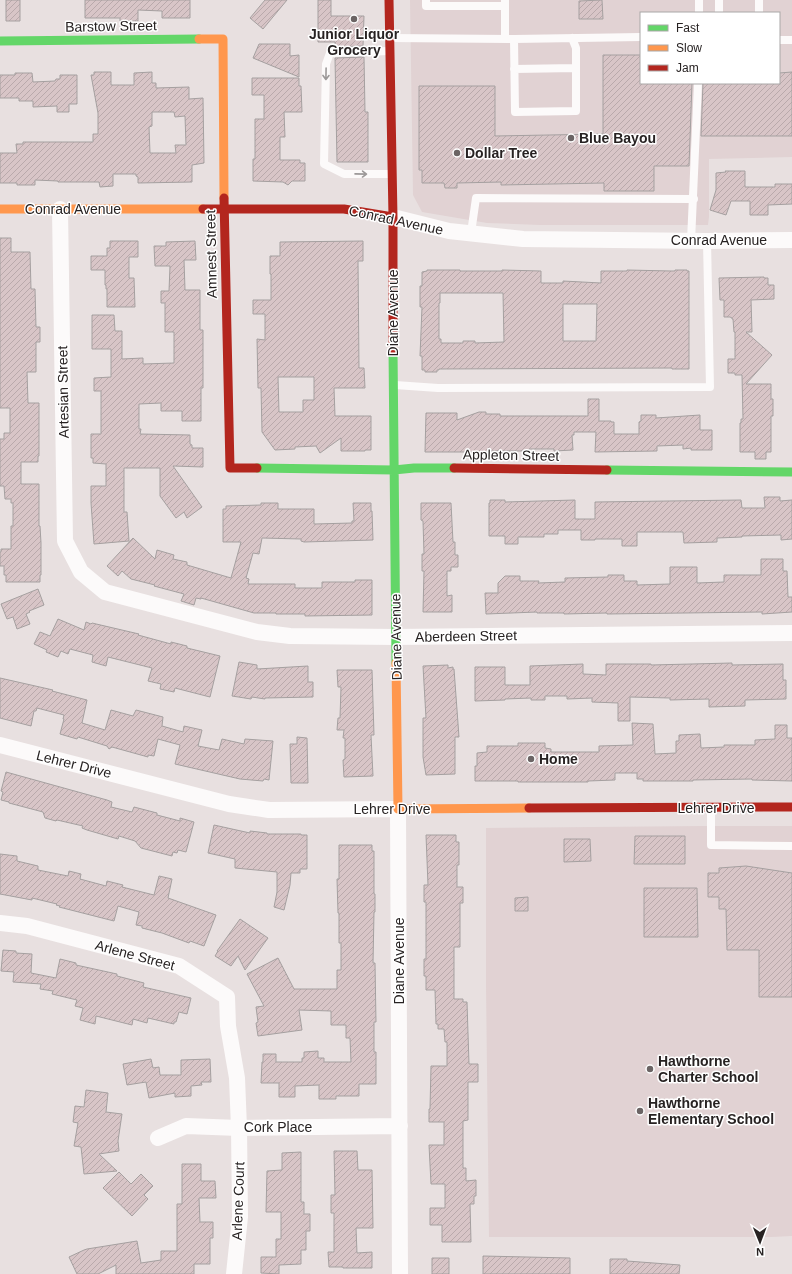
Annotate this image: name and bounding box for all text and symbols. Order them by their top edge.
legend [640,12,780,84]
marker: Junior Liquor Grocery [349,14,359,24]
street label: Barstow Street [65,17,157,35]
text: Fast [676,21,700,35]
place label: Junior Liquor Grocery [309,26,400,58]
text: Slow [676,41,702,55]
text: Jam [676,61,699,75]
one-way arrow [322,67,330,80]
place label: Blue Bayou [579,130,656,146]
marker: Blue Bayou [566,133,576,143]
place label: Dollar Tree [465,145,538,161]
marker: Dollar Tree [452,148,462,158]
one-way arrow [354,170,367,178]
street label: Conrad Avenue [25,201,121,217]
street label: Conrad Avenue [347,202,445,238]
street label: Amnest Street [202,209,220,298]
street label: Conrad Avenue [671,232,767,248]
street label: Diane Avenue [385,269,401,356]
street label: Artesian Street [54,345,72,438]
street label: Appleton Street [463,446,559,464]
street label: Diane Avenue [387,593,405,681]
street label: Aberdeen Street [415,627,517,645]
street label: Lehrer Drive [35,747,114,781]
place label: Home [539,751,578,767]
marker: Home [526,754,536,764]
street label: Lehrer Drive [677,800,755,816]
street label: Lehrer Drive [353,801,431,817]
street label: Diane Avenue [391,917,407,1004]
street label: Arlene Street [93,937,177,973]
place label: Hawthorne Charter School [658,1053,758,1085]
marker: Hawthorne Charter School [645,1064,655,1074]
place label: Hawthorne Elementary School [648,1095,774,1127]
marker: Hawthorne Elementary School [635,1106,645,1116]
street label: Cork Place [244,1119,312,1135]
street label: Arlene Court [229,1161,247,1241]
north arrow [740,1222,780,1262]
text: N [756,1246,764,1258]

